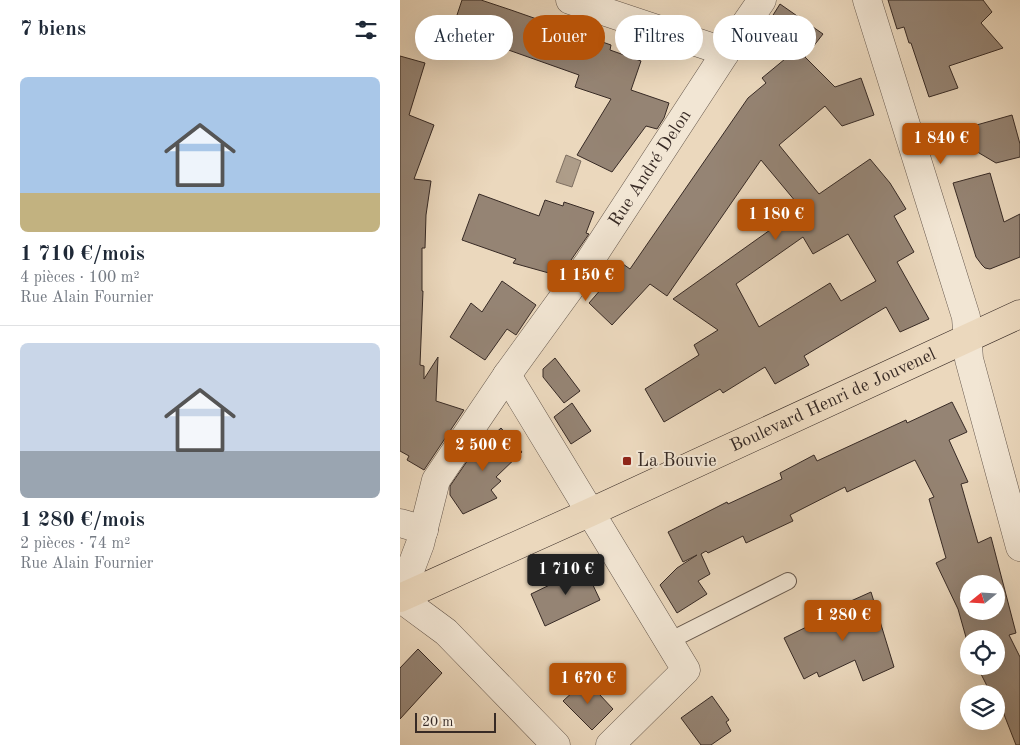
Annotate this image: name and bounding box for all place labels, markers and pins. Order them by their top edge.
pin: 1 840 € [895,122,987,165]
pin: 1 180 € [730,198,822,241]
pin: 1 150 € [540,260,632,302]
pin: 2 500 € [437,430,529,472]
place label: La Bouvie [637,452,717,470]
marker: La Bouvie [621,455,633,467]
pin: 1 710 € [520,554,612,596]
pin: 1 280 € [797,600,889,642]
pin: 1 670 € [542,662,634,705]

